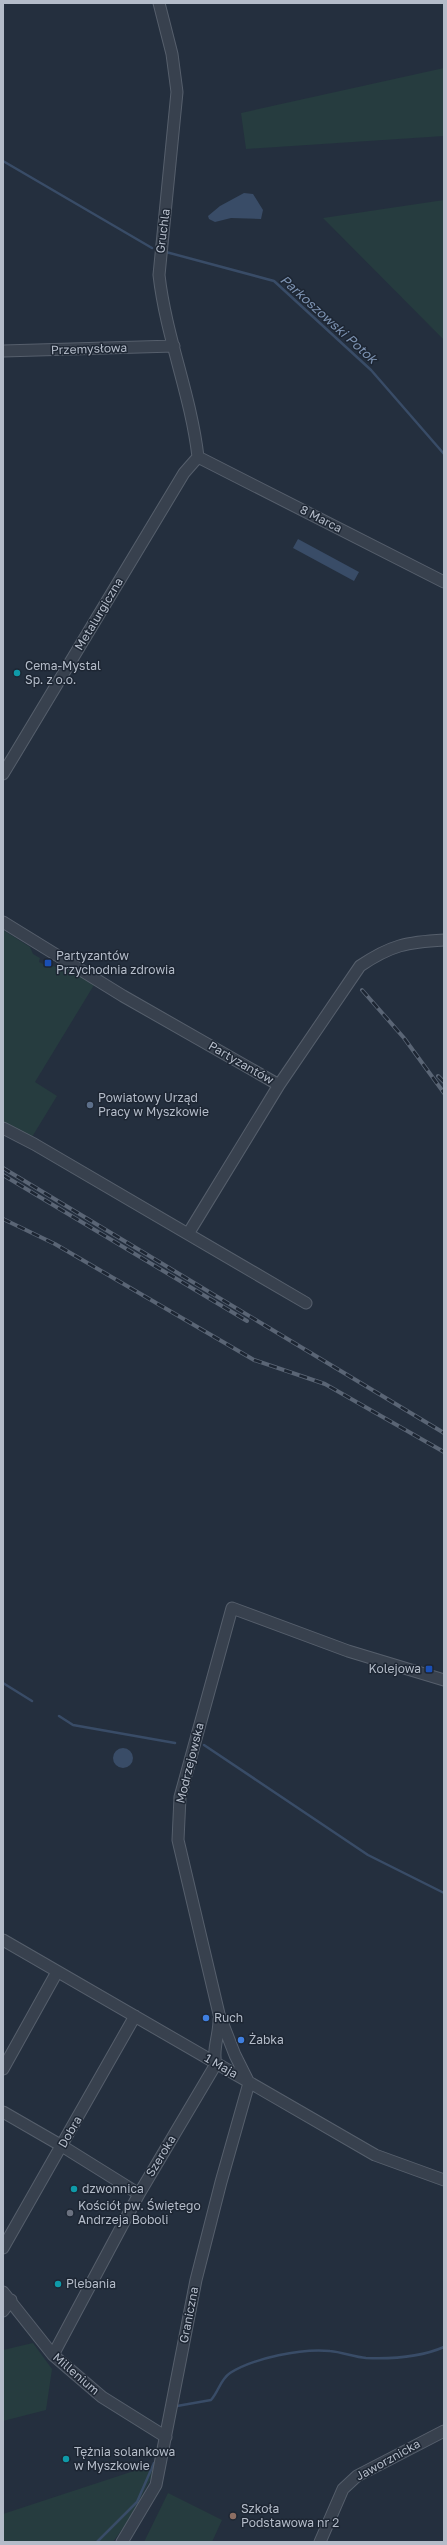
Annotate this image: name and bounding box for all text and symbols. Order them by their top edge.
street label: Gruchla [152,208,173,254]
water label: Parkoszowski Potok [277,271,382,368]
street label: Przemysłowa [50,340,127,357]
street label: 8 Marca [298,502,345,536]
street label: Metalurgiczna [71,575,126,653]
place label: Cema-Mystal Sp. z o.o. [25,658,101,687]
marker: Cema-Mystal Sp. z o.o. [12,668,22,678]
place label: Partyzantów Przychodnia zdrowia [56,948,175,977]
marker: Partyzantów Przychodnia zdrowia [43,958,53,968]
street label: Partyzantów [206,1038,277,1087]
place label: Powiatowy Urząd Pracy w Myszkowie [98,1090,209,1119]
marker: Powiatowy Urząd Pracy w Myszkowie [85,1100,95,1110]
place label: Kolejowa [369,1661,421,1676]
marker: Kolejowa [424,1664,434,1674]
street label: Modrzejowska [172,1721,207,1805]
place label: Ruch [214,2010,243,2025]
marker: Ruch [201,2013,211,2023]
place label: Żabka [249,2032,284,2047]
marker: Żabka [236,2035,246,2045]
street label: 1 Maja [202,2050,241,2081]
street label: Dobra [54,2113,85,2150]
street label: Szeroka [142,2132,179,2179]
place label: dzwonnica [82,2181,144,2196]
marker: dzwonnica [69,2184,79,2194]
place label: Kościół pw. Świętego Andrzeja Boboli [78,2198,201,2227]
marker: Kościół pw. Świętego Andrzeja Boboli [65,2208,75,2218]
place label: Plebania [66,2276,116,2291]
marker: Plebania [53,2279,63,2289]
street label: Graniczna [176,2285,201,2344]
street label: Millenium [50,2349,103,2398]
street label: Jaworznicka [353,2436,423,2483]
place label: Tężnia solankowa w Myszkowie [74,2444,175,2473]
marker: Tężnia solankowa w Myszkowie [61,2454,71,2464]
place label: Szkoła Podstawowa nr 2 [241,2501,339,2530]
marker: Szkoła Podstawowa nr 2 [228,2511,238,2521]

